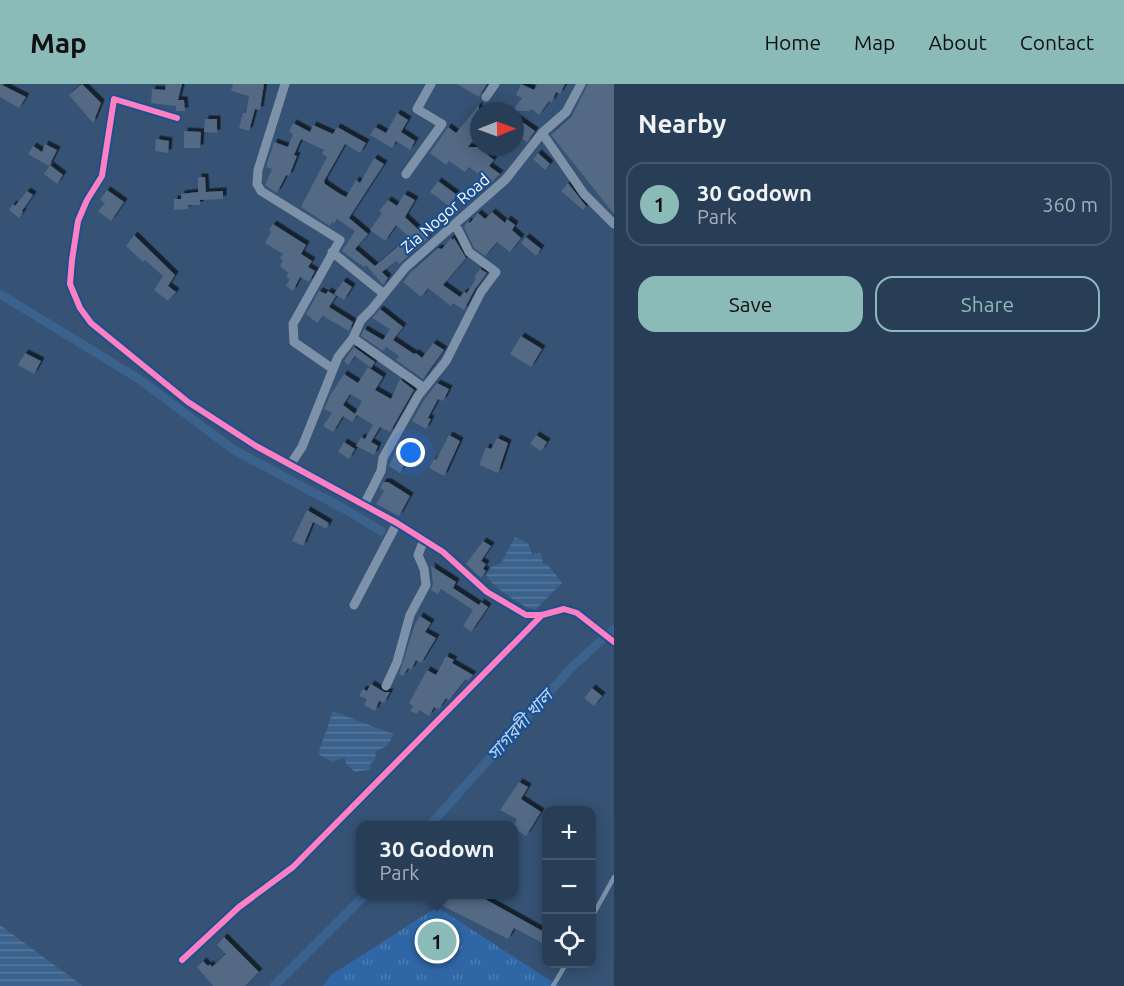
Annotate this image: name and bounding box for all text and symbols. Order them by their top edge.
text: Map [30,27,87,58]
text: Home [764,30,821,54]
text: Map [854,30,895,54]
text: About [928,30,987,54]
text: Contact [1020,30,1094,54]
north arrow [470,102,524,156]
text: Nearby [638,109,726,138]
street label: Zia Nogor Road [397,170,493,256]
text: 30 Godown [697,180,812,205]
text: 1 [654,193,665,216]
text: 360 m [1042,193,1098,216]
text: Park [697,205,737,228]
button: Save [638,276,863,332]
button: Share [875,276,1100,332]
your location [396,438,425,467]
water label: সাগরদী খাল [483,682,558,763]
map controls [542,806,596,968]
button: + [542,806,596,860]
popup [356,821,518,899]
text: 30 Godown [380,836,494,861]
button: − [542,860,596,914]
text: Park [380,861,419,884]
button: locate [542,914,596,968]
pin: 1 [418,918,456,964]

